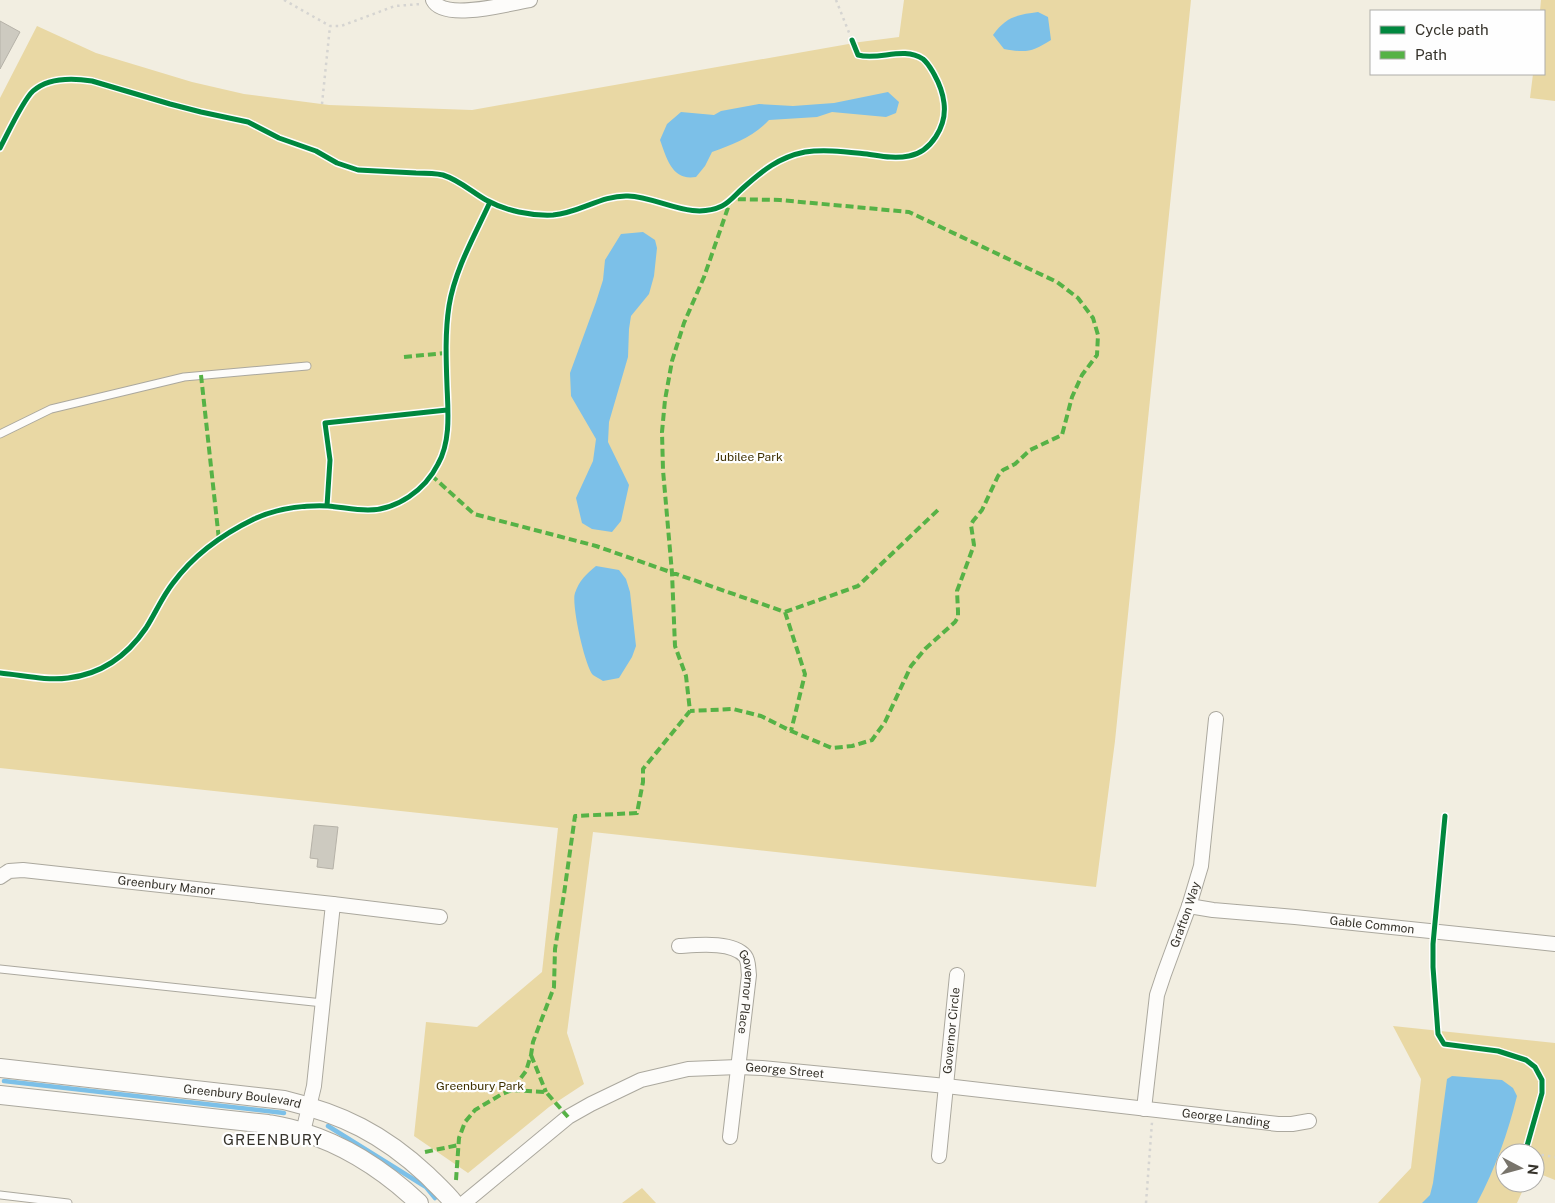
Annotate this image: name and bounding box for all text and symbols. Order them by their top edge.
legend [1370,10,1545,75]
text: Cycle path [1415,21,1489,38]
text: Path [1415,46,1447,63]
park label: Jubilee Park [715,450,783,464]
street label: Greenbury Manor [117,873,216,898]
street label: Grafton Way [1167,879,1203,949]
street label: Gable Common [1329,914,1415,936]
street label: Governor Place [735,946,756,1035]
street label: Governor Circle [940,987,963,1075]
street label: George Street [745,1060,825,1081]
park label: Greenbury Park [436,1079,524,1093]
street label: Greenbury Boulevard [183,1082,303,1111]
street label: George Landing [1181,1106,1271,1130]
district label: GREENBURY [223,1131,323,1148]
north arrow [1495,1143,1545,1193]
text: N [1524,1163,1541,1176]

